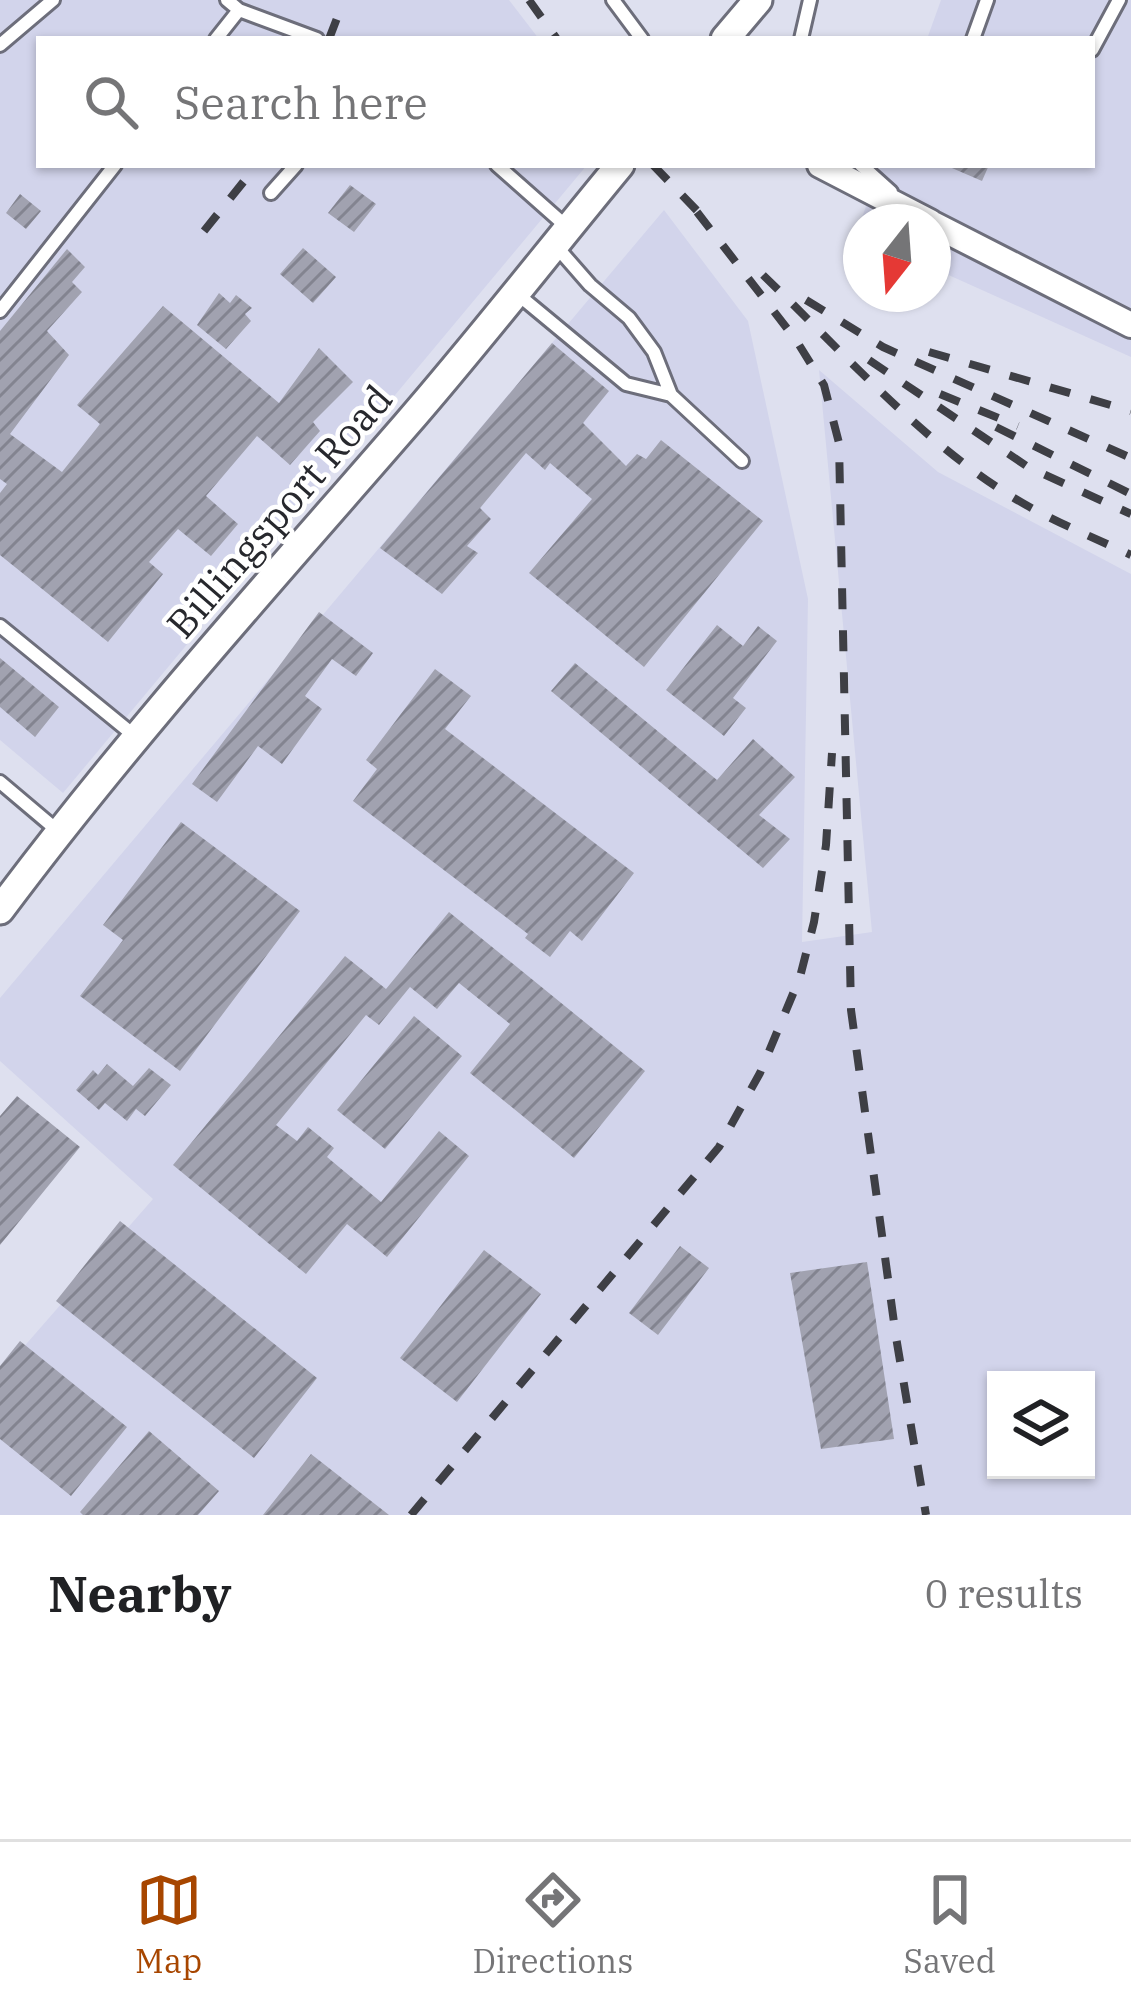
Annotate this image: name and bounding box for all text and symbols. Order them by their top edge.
search box [36,36,1095,168]
icon: search [78,69,144,135]
text: Search here [174,73,428,131]
north arrow [843,204,951,312]
street label: Billingsport Road [155,374,403,648]
map controls [987,1371,1095,1479]
button: layers [987,1371,1095,1479]
text: Nearby [48,1560,232,1626]
text: 0 results [925,1568,1083,1619]
tab: Map [135,1867,202,1982]
tab: Directions [472,1867,633,1982]
tab: Saved [903,1867,996,1982]

